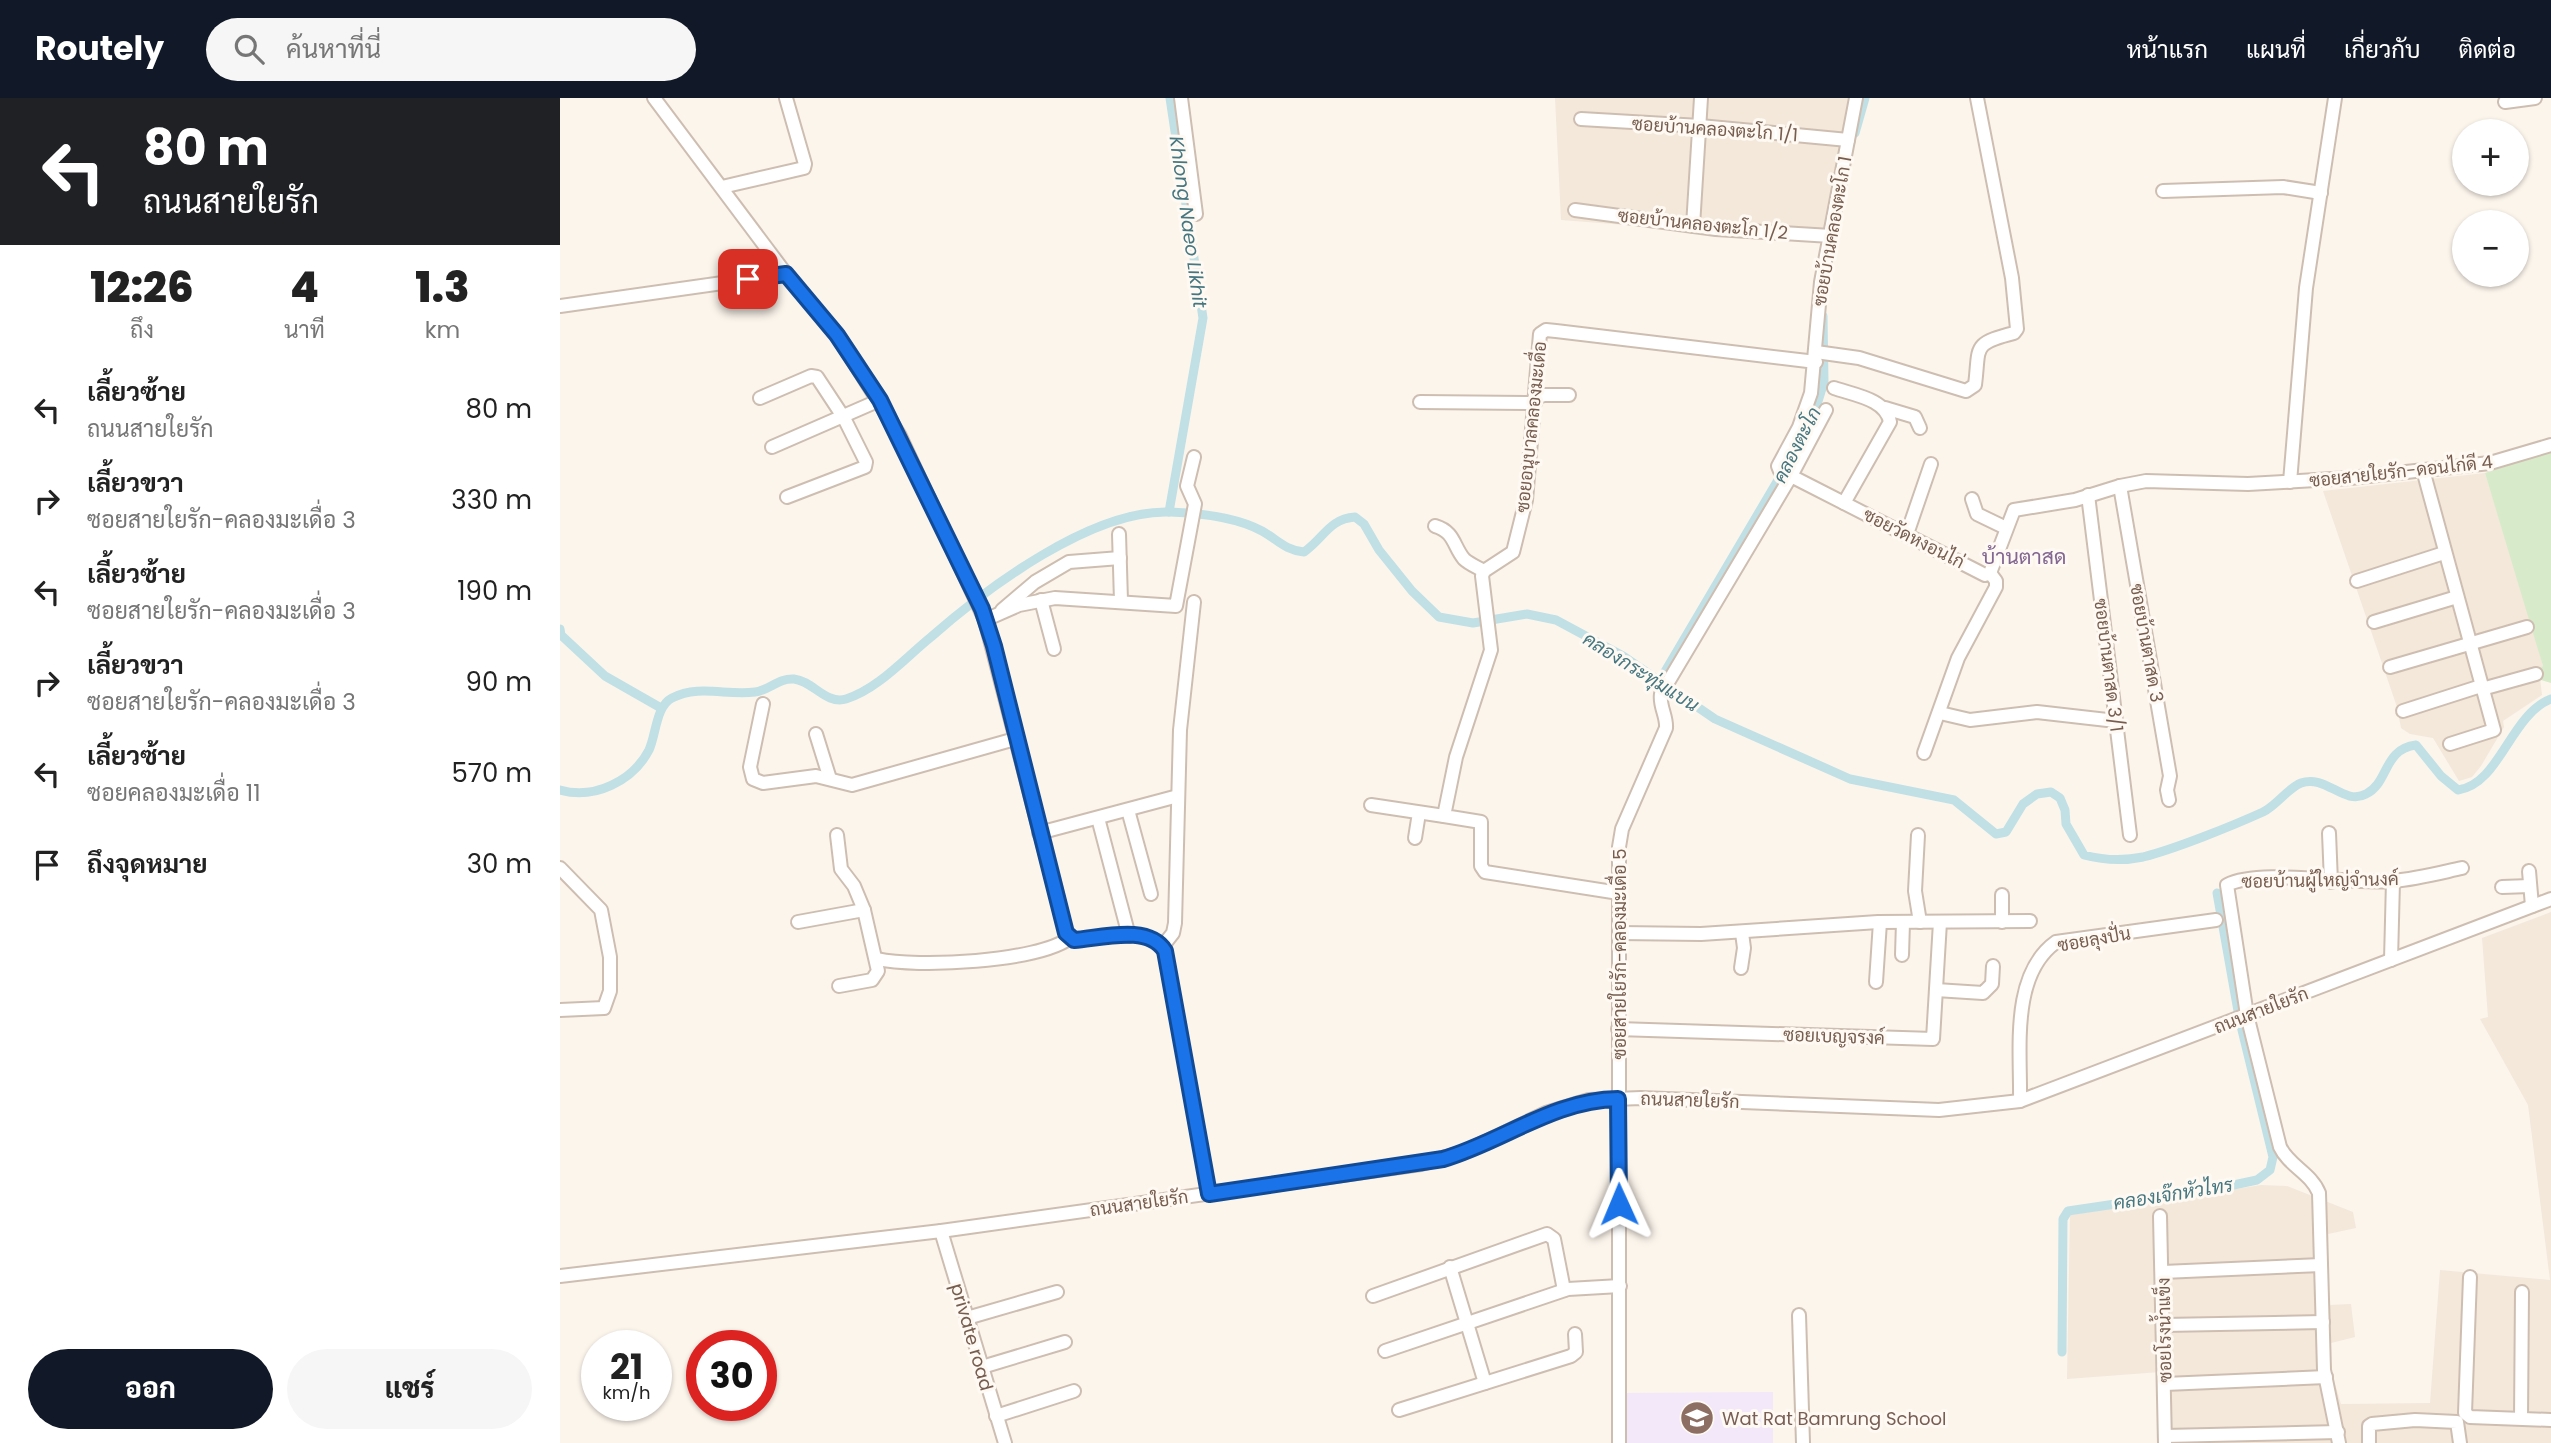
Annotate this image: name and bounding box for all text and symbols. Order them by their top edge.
search box [206,18,696,81]
text: Routely [35,25,164,72]
icon: search [230,30,268,68]
text: ค้นหาที่นี่ [286,31,381,67]
text: หน้าแรก [2127,33,2208,66]
text: แผนที่ [2246,33,2306,66]
text: เกี่ยวกับ [2344,33,2421,66]
text: ติดต่อ [2459,33,2516,66]
street label: ซอยบ้านคลองตะโก 1/1 [1631,111,1799,147]
text: 80 m [143,114,269,182]
map controls [2452,119,2529,287]
button: + [2452,119,2529,196]
icon: left [28,126,119,217]
water label: Khlong Naeo Likhit [1163,134,1214,311]
street label: ซอยบ้านคลองตะโก 1 [1806,154,1858,308]
text: ถนนสายใยรัก [143,179,319,224]
street label: ซอยบ้านคลองตะโก 1/2 [1617,203,1789,245]
button: − [2452,210,2529,287]
pin [718,249,778,309]
text: 12:26 [90,258,194,317]
text: 4 [290,258,319,317]
text: 1.3 [415,258,470,317]
icon: arrive [729,260,767,298]
text: ถึง [130,314,154,346]
text: นาที [284,314,325,346]
text: km [425,314,460,346]
street label: ซอยอนุบาลคลองมะเดื่อ [1507,340,1552,514]
text: เลี้ยวซ้าย [87,374,186,410]
icon: left [28,391,66,429]
text: 80 m [466,391,532,427]
water label: คลองตะโก [1766,402,1828,488]
text: ถนนสายใยรัก [87,413,214,445]
street label: ซอยสายใยรัก-ดอนไก่ดี 4 [2308,449,2494,493]
text: เลี้ยวขวา [87,465,184,501]
icon: right [28,482,66,520]
text: 330 m [451,482,532,518]
street label: ซอยวัดหงอนไก่ [1859,502,1969,574]
text: ซอยสายใยรัก-คลองมะเดื่อ 3 [87,504,356,536]
district label: บ้านตาสด [1982,542,2066,571]
text: เลี้ยวซ้าย [87,556,186,592]
icon: left [28,573,66,611]
text: 190 m [457,573,532,609]
street label: ซอยบ้านตาสด 3 [2124,582,2170,704]
text: ซอยสายใยรัก-คลองมะเดื่อ 3 [87,595,356,627]
street label: ซอยบ้านตาสด 3/1 [2088,597,2130,733]
water label: คลองกระทุ่มแบน [1578,626,1704,718]
text: เลี้ยวขวา [87,647,184,683]
icon: right [28,664,66,702]
text: 90 m [466,664,532,700]
text: ซอยสายใยรัก-คลองมะเดื่อ 3 [87,686,356,718]
text: เลี้ยวซ้าย [87,738,186,774]
icon: left [28,755,66,793]
text: 570 m [451,755,532,791]
text: ซอยคลองมะเดื่อ 11 [87,777,261,809]
icon: arrive [28,846,66,884]
text: ถึงจุดหมาย [87,846,208,882]
text: 30 m [467,846,532,882]
street label: ซอยสายใยรัก-คลองมะเดื่อ 5 [1604,848,1632,1060]
street label: ซอยบ้านผู้ใหญ่จำนงค์ [2241,866,2399,895]
street label: ซอยลุงปั่น [2055,918,2133,958]
street label: ถนนสายใยรัก [2210,981,2312,1039]
street label: ซอยเบญจรงค์ [1783,1022,1885,1050]
street label: ถนนสายใยรัก [1640,1086,1740,1114]
position arrow [1582,1167,1656,1241]
water label: คลองเจ๊กหัวไทร [2111,1171,2235,1217]
street label: ถนนสายใยรัก [1088,1184,1190,1222]
street label: ซอยโรงน้ำแข็ง [2148,1277,2177,1383]
street label: private road [945,1280,999,1394]
speed limit sign: 30 [686,1330,777,1421]
text: 21 [610,1342,643,1391]
button: ออก [28,1349,273,1429]
button: แชร์ [287,1349,532,1429]
text: km/h [603,1380,650,1405]
school or university icon: Wat Rat Bamrung School [1678,1399,1716,1437]
place label: Wat Rat Bamrung School [1722,1406,1947,1431]

